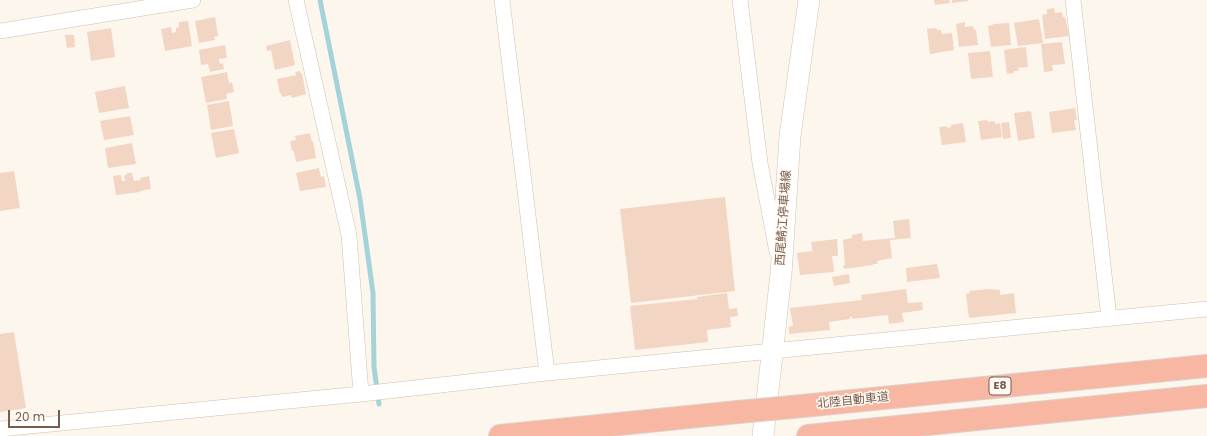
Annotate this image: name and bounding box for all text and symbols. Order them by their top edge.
street label: 西尾鯖江停車場線 [773,170,795,266]
road number: E8 [989,377,1011,395]
street label: 北陸自動車道 [816,390,890,412]
scale bar [10,402,62,428]
text: 20 m [15,408,45,425]

